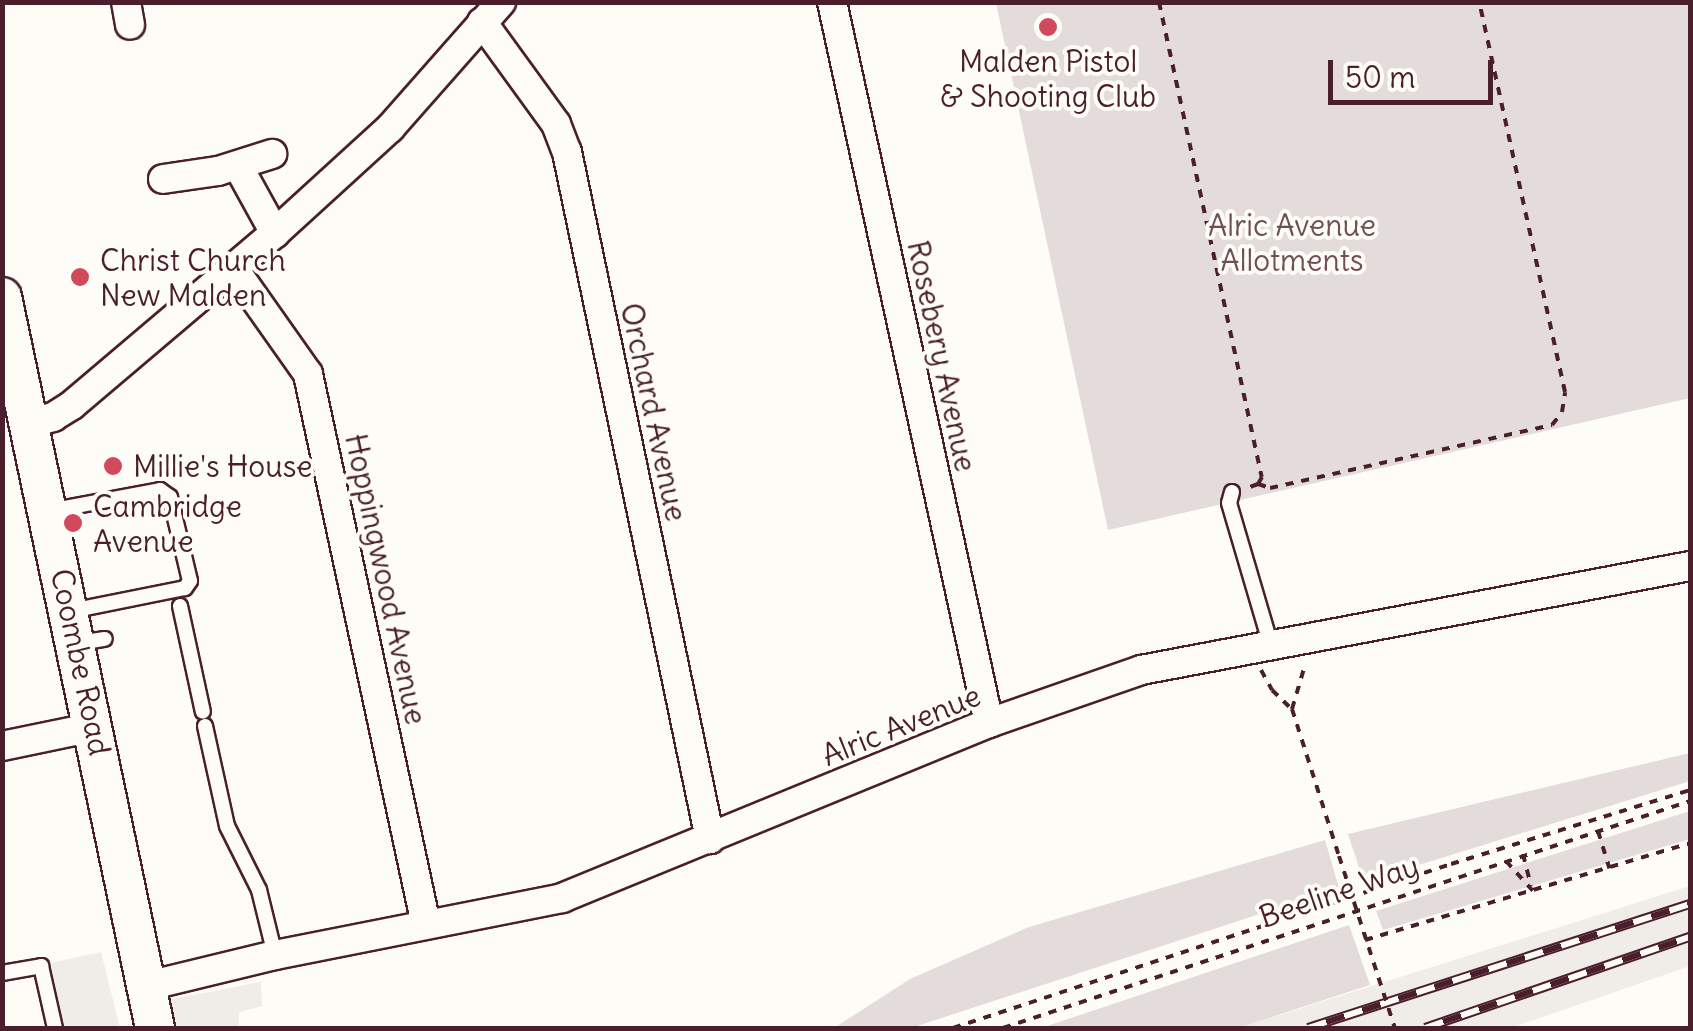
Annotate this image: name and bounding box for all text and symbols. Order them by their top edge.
marker: Malden Pistol & Shooting Club [1037,16,1059,38]
scale bar [1333,40,1498,102]
place label: Malden Pistol & Shooting Club [940,43,1156,114]
text: 50 m [1345,58,1415,96]
park label: Alric Avenue Allotments [1208,207,1376,278]
street label: Rosebery Avenue [900,237,984,475]
place label: Christ Church New Malden [100,242,286,312]
marker: Christ Church New Malden [69,266,91,288]
street label: Orchard Avenue [613,300,695,524]
street label: Hoppingwood Avenue [338,430,434,728]
place label: Millie's House [133,448,312,484]
marker: Millie's House [102,455,124,477]
place label: Cambridge Avenue [93,488,242,558]
marker: Cambridge Avenue [62,512,84,534]
street label: Coombe Road [44,565,118,759]
street label: Alric Avenue [816,677,986,773]
street label: Beeline Way [1254,847,1424,935]

